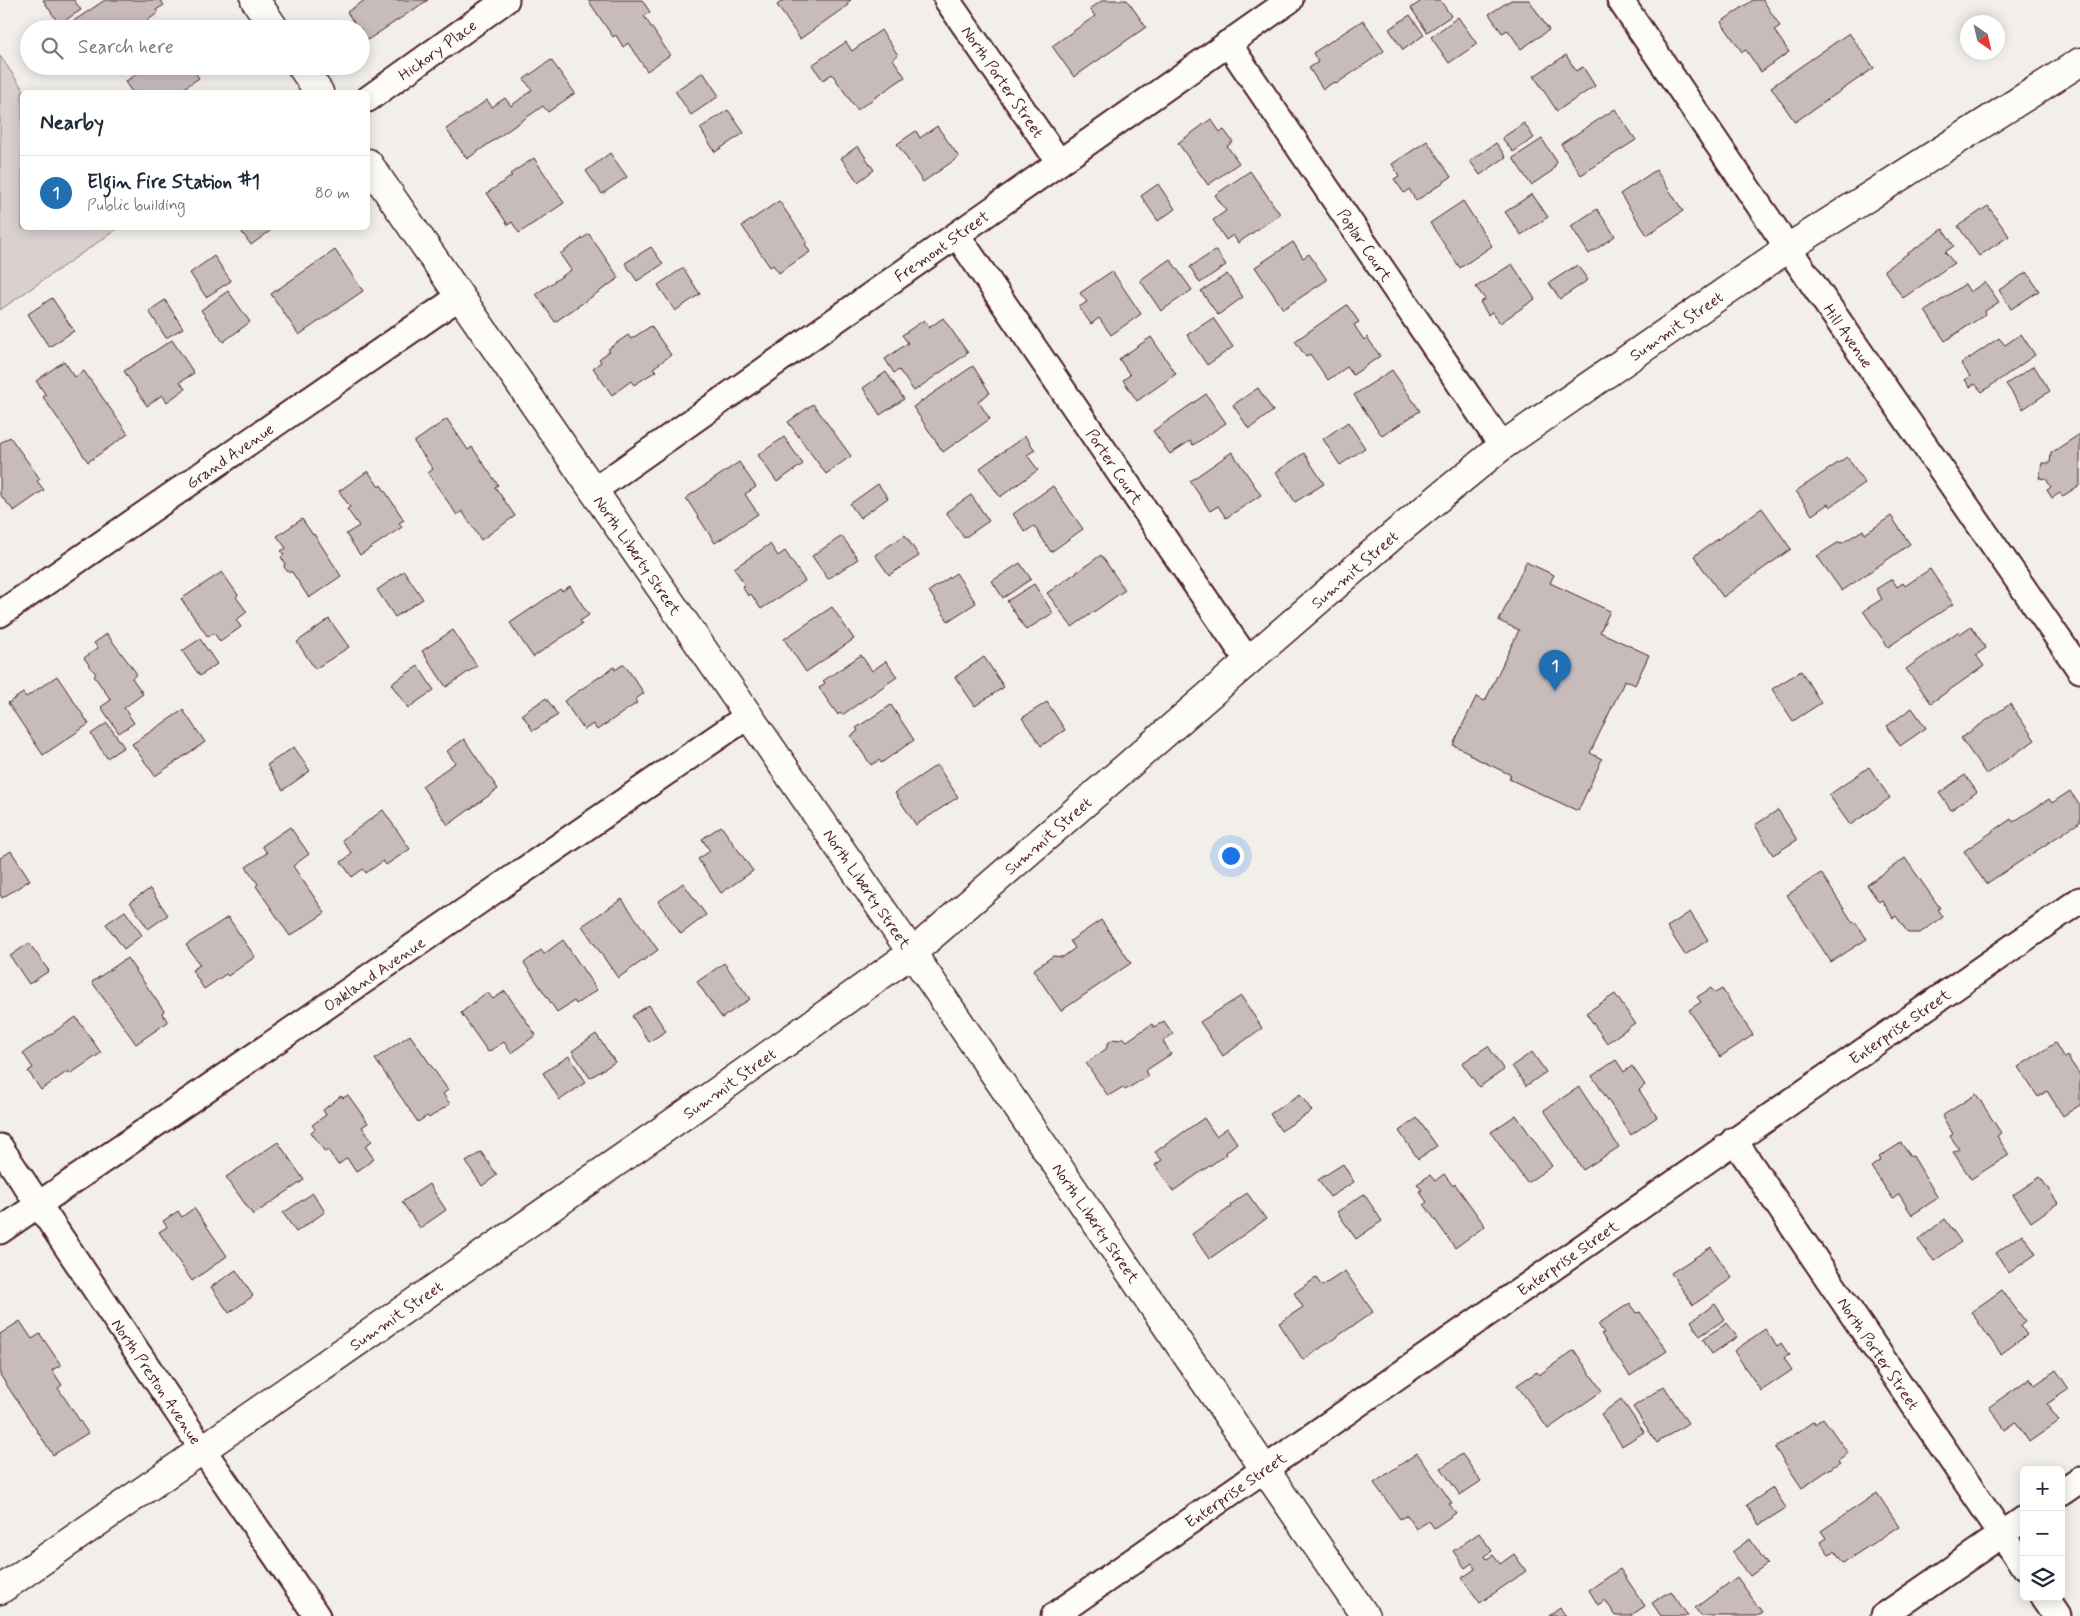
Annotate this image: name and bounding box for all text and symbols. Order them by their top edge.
street label: Hickory Place [394,15,481,86]
north arrow [1960,15,2005,60]
search box [20,20,370,75]
street label: North Porter Street [956,22,1048,142]
icon: search [38,34,66,62]
text: Search here [78,35,174,60]
text: Nearby [40,109,104,137]
text: Elgin Fire Station #1 [87,170,260,195]
text: 1 [52,183,60,204]
text: 80 m [315,183,350,204]
text: Public building [87,195,186,216]
street label: Poplar Court [1332,205,1396,287]
street label: Fremont Street [891,206,994,287]
street label: Summit Street [1626,287,1728,366]
street label: Hill Avenue [1818,300,1877,373]
street label: Grand Avenue [182,419,278,494]
street label: Porter Court [1080,425,1147,509]
street label: North Liberty Street [588,492,686,620]
street label: Summit Street [1307,527,1403,614]
pin: 1 [1539,650,1571,691]
street label: Summit Street [1000,793,1097,880]
street label: North Liberty Street [818,826,915,954]
your location [1218,843,1244,869]
street label: Oakland Avenue [320,932,430,1017]
street label: Enterprise Street [1845,984,1956,1070]
street label: Summit Street [679,1044,781,1124]
street label: North Liberty Street [1047,1160,1144,1288]
street label: Enterprise Street [1513,1216,1624,1302]
street label: Summit Street [346,1277,448,1356]
street label: North Porter Street [1832,1294,1923,1415]
street label: North Preston Avenue [106,1315,205,1449]
street label: Enterprise Street [1181,1448,1291,1533]
map controls [2020,1466,2065,1601]
button: + [2020,1466,2065,1511]
button: − [2020,1511,2065,1556]
button: layers [2020,1556,2065,1601]

